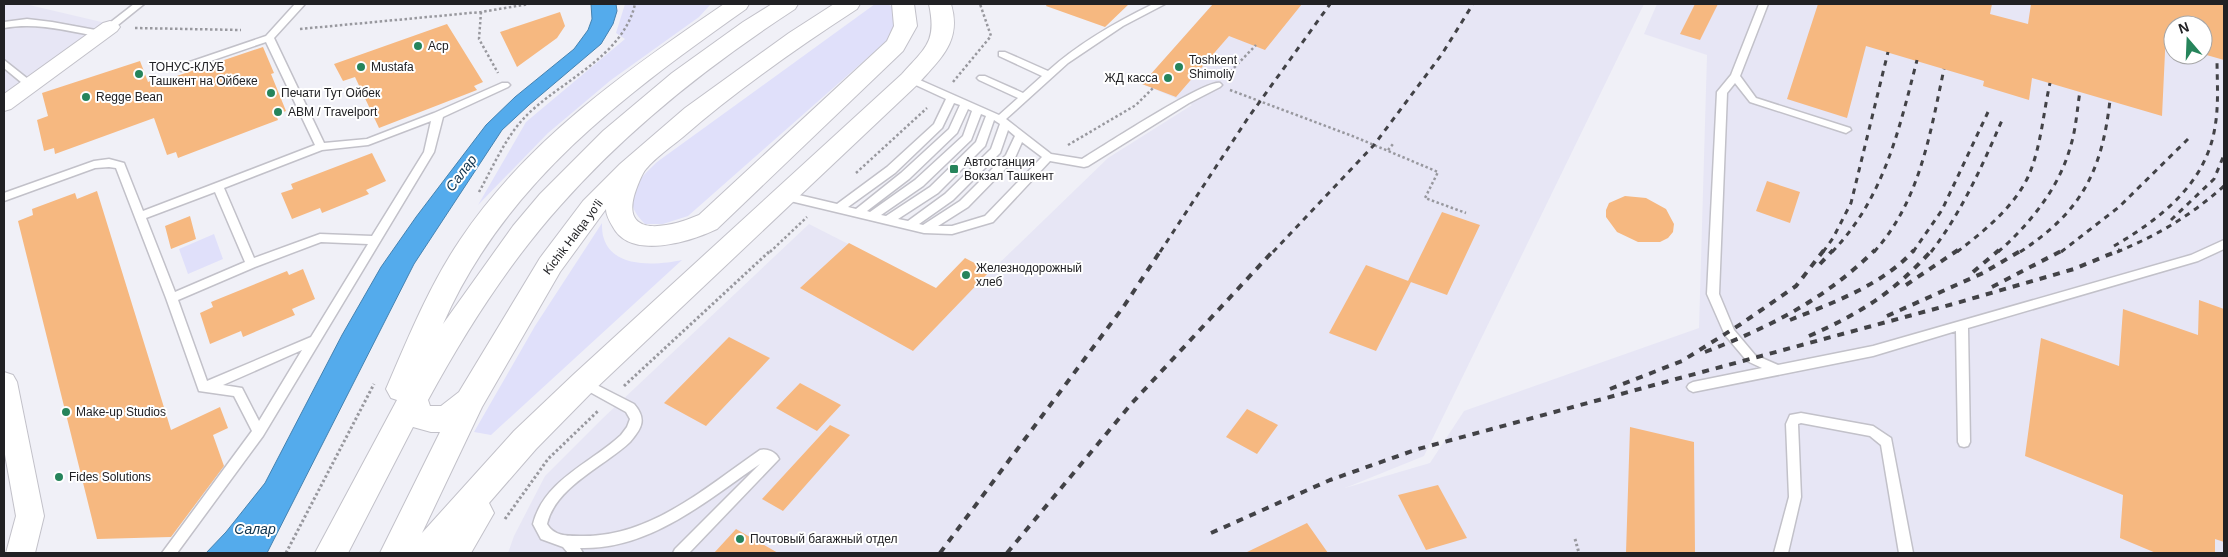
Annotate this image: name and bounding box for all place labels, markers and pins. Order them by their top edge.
place label: Аср [428,39,449,53]
marker: Аср [412,40,424,52]
place label: Toshkent Shimoliy [1189,53,1238,81]
place label: ТОНУС-КЛУБ Ташкент на Ойбеке [149,60,258,88]
place label: Mustafa [371,60,414,74]
marker: Mustafa [355,61,367,73]
marker: Toshkent Shimoliy [1173,61,1185,73]
marker: ТОНУС-КЛУБ Ташкент на Ойбеке [133,68,145,80]
place label: ЖД касса [1105,71,1158,85]
marker: ЖД касса [1162,72,1174,84]
place label: Печати Тут Ойбек [281,86,381,100]
marker: Печати Тут Ойбек [265,87,277,99]
place label: Regge Bean [96,90,163,104]
marker: Regge Bean [80,91,92,103]
place label: ABM / Travelport [288,105,378,119]
marker: ABM / Travelport [272,106,284,118]
place label: Автостанция Вокзал Ташкент [964,155,1054,183]
marker: Автостанция Вокзал Ташкент [948,163,960,175]
place label: Железнодорожный хлеб [976,261,1082,289]
marker: Железнодорожный хлеб [960,269,972,281]
place label: Make-up Studios [76,405,166,419]
marker: Make-up Studios [60,406,72,418]
place label: Fides Solutions [69,470,151,484]
marker: Fides Solutions [53,471,65,483]
place label: Почтовый багажный отдел [750,532,898,546]
marker: Почтовый багажный отдел [734,533,746,545]

